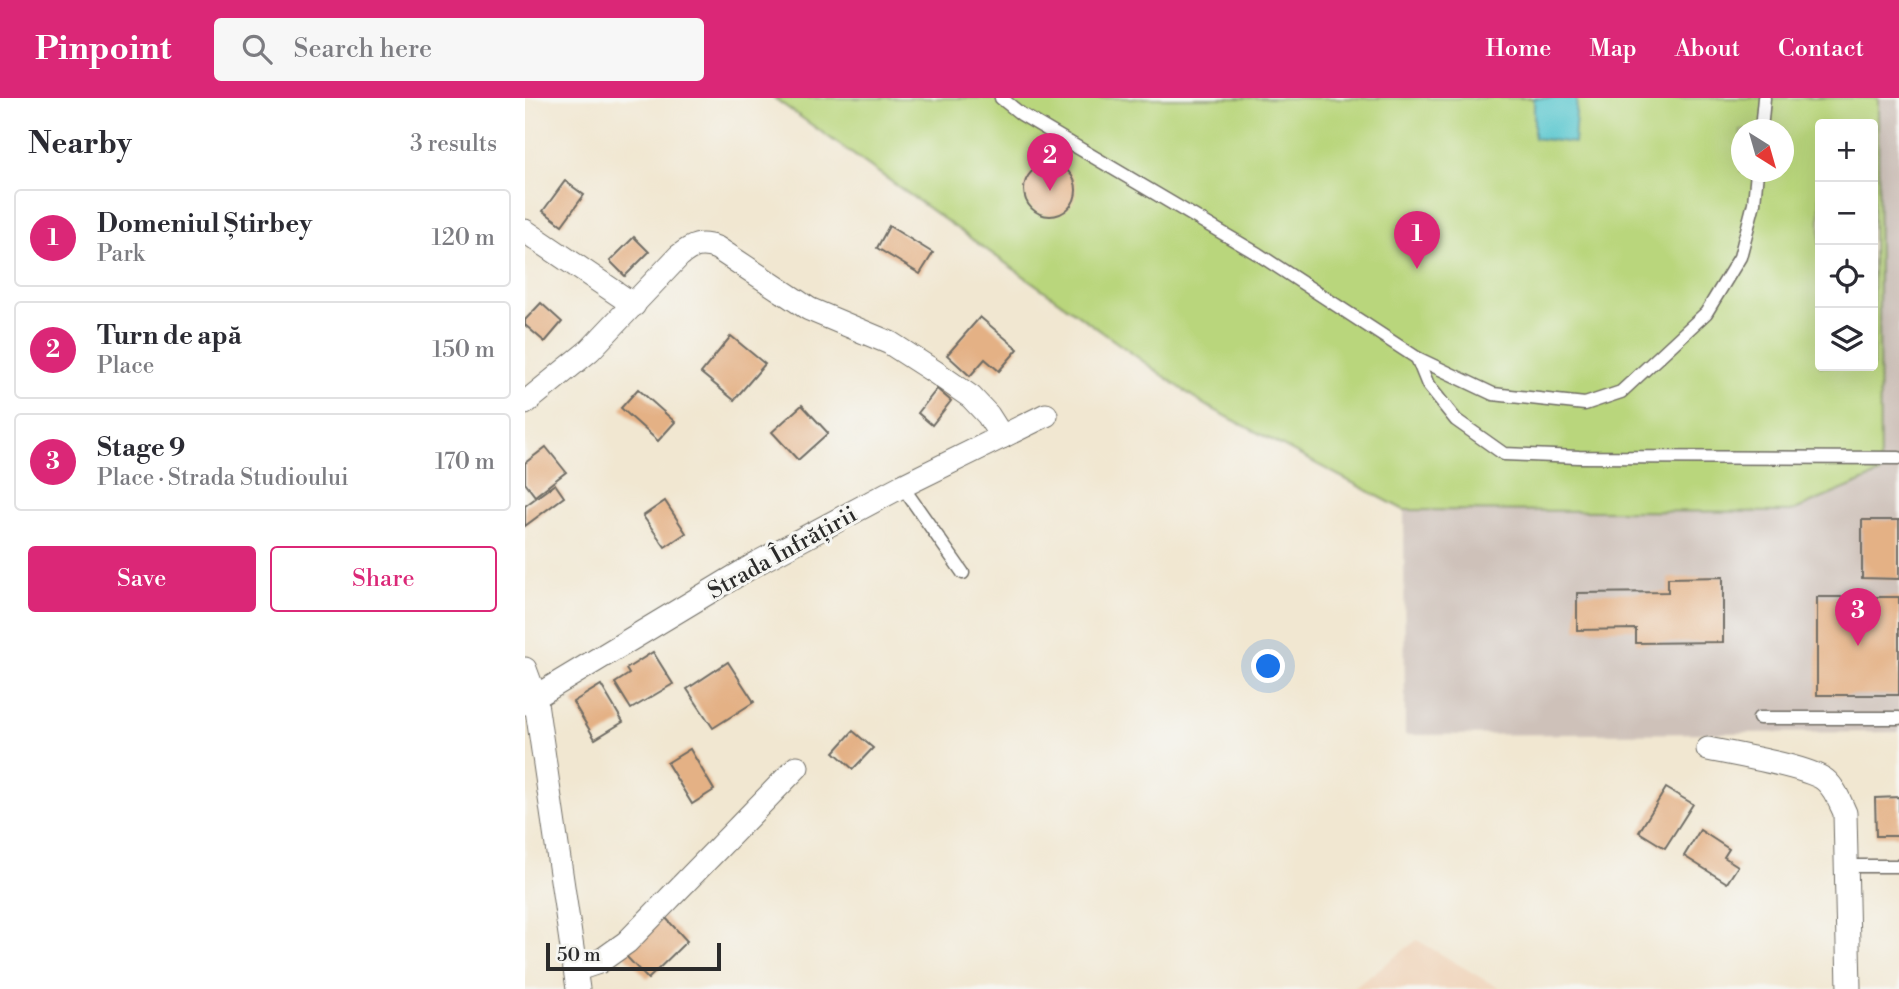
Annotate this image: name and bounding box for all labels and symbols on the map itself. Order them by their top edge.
north arrow [1731,119,1794,182]
pin: 2 [1027,133,1073,191]
pin: 1 [1394,211,1440,269]
street label: Strada Înfrățirii [702,499,862,605]
pin: 3 [1835,588,1881,646]
your location [1251,649,1285,683]
scale bar [546,940,721,972]

